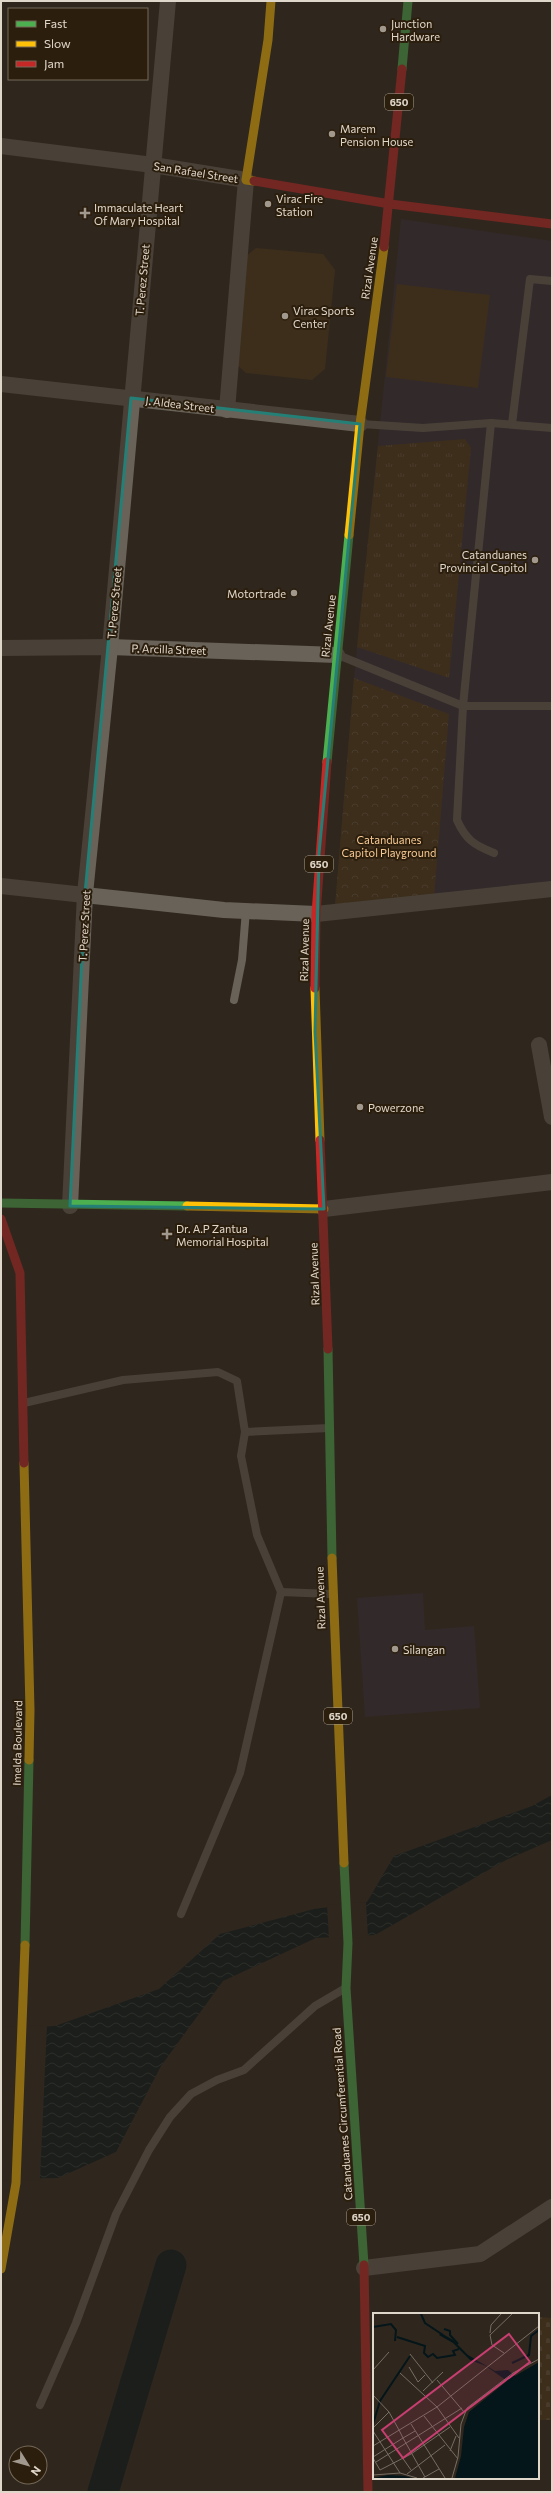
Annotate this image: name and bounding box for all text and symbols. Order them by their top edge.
legend [8,8,148,80]
text: Fast [44,16,67,30]
place label: Junction Hardware [391,17,440,43]
marker: Junction Hardware [378,24,388,34]
text: Slow [44,36,71,50]
text: Jam [44,56,64,71]
road number: 650 [385,94,413,110]
place label: Marem Pension House [340,122,414,148]
marker: Marem Pension House [327,129,337,139]
street label: San Rafael Street [153,159,240,185]
place label: Virac Fire Station [276,192,323,218]
marker: Virac Fire Station [263,199,273,209]
place label: Immaculate Heart Of Mary Hospital [94,201,184,227]
marker: Immaculate Heart Of Mary Hospital [79,207,91,219]
street label: Rizal Avenue [358,236,380,300]
street label: T. Perez Street [132,243,152,317]
place label: Virac Sports Center [293,304,354,330]
marker: Virac Sports Center [280,311,290,321]
street label: J. Aldea Street [145,393,216,416]
place label: Catanduanes Provincial Capitol [439,548,527,574]
marker: Catanduanes Provincial Capitol [530,555,540,565]
street label: T. Perez Street [104,566,124,640]
place label: Motortrade [227,587,286,600]
marker: Motortrade [289,588,299,598]
street label: Rizal Avenue [318,594,338,658]
street label: P. Arcilla Street [131,641,207,657]
park label: Catanduanes Capitol Playground [342,833,436,859]
road number: 650 [305,856,333,872]
street label: T. Perez Street [76,889,92,962]
street label: Rizal Avenue [297,918,311,982]
place label: Powerzone [368,1101,424,1114]
marker: Powerzone [355,1102,365,1112]
place label: Dr. A.P Zantua Memorial Hospital [176,1222,268,1248]
marker: Dr. A.P Zantua Memorial Hospital [161,1228,173,1240]
street label: Rizal Avenue [306,1242,322,1306]
street label: Rizal Avenue [312,1566,328,1630]
place label: Silangan [403,1643,445,1656]
marker: Silangan [390,1644,400,1654]
street label: Imelda Boulevard [10,1700,24,1786]
road number: 650 [324,1708,352,1724]
street label: Catanduanes Circumferential Road [329,2027,355,2201]
road number: 650 [347,2209,375,2225]
inset map [373,2313,539,2479]
north arrow [8,2445,48,2485]
text: N [29,2464,44,2479]

